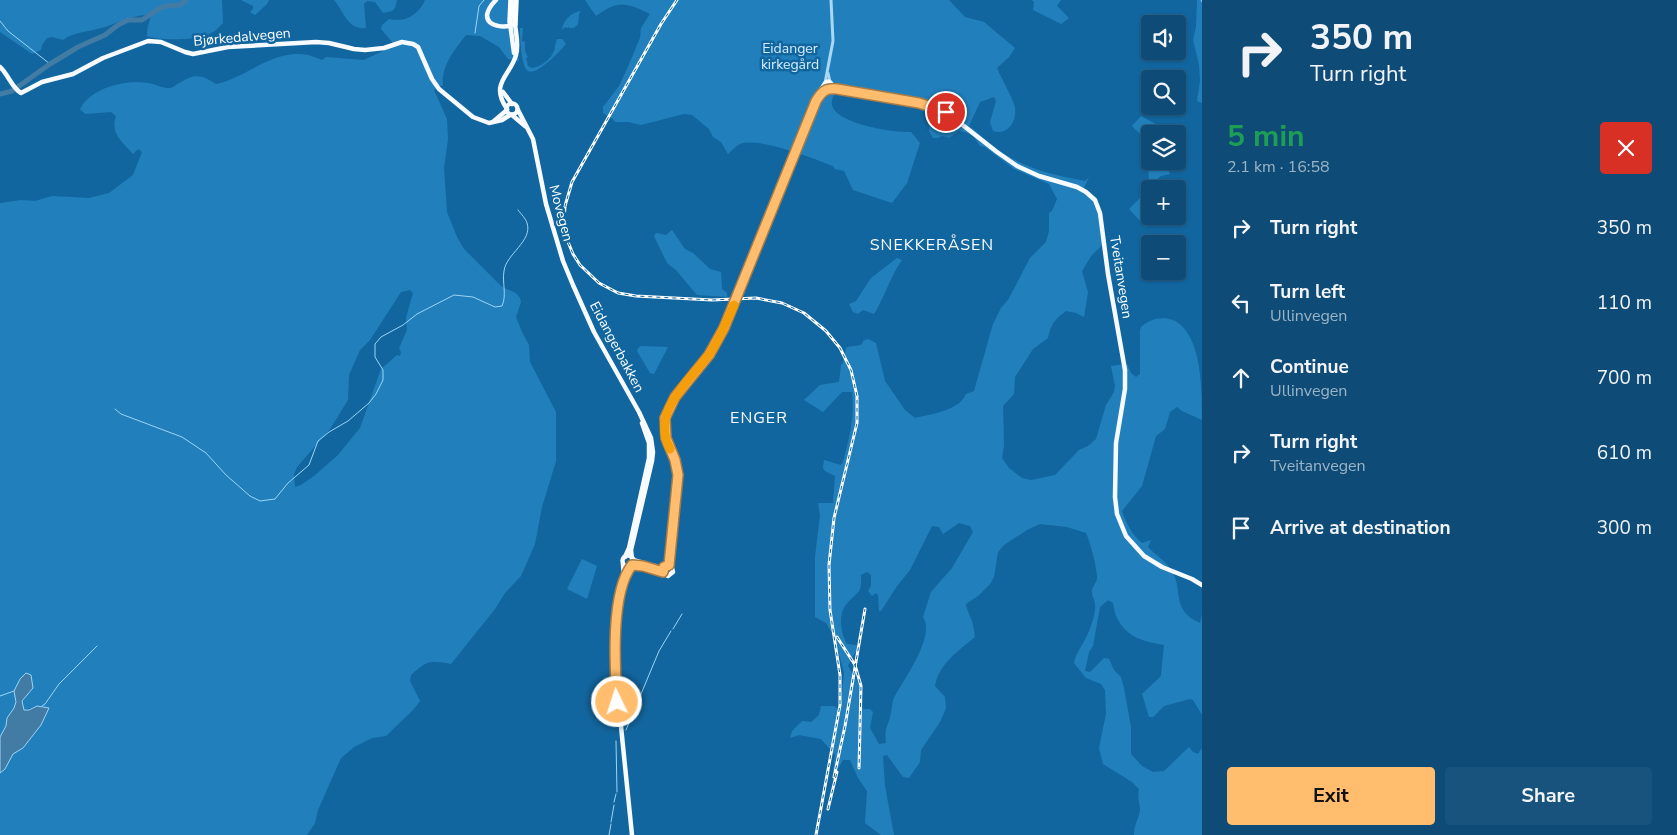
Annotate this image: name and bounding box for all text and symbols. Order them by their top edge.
text: 350 m [1310,14,1413,61]
map controls [1141,15,1186,280]
button: sound [1141,15,1186,60]
icon: right [1227,20,1292,85]
street label: Bjørkedalvegen [193,23,291,51]
park label: Eidanger kirkegård [761,39,819,74]
text: Turn right [1310,59,1406,89]
button: search [1141,70,1186,115]
pin [925,91,967,133]
icon: arrive [932,98,960,126]
text: 5 min [1227,116,1305,157]
button: close [1600,122,1652,174]
button: layers [1141,125,1186,170]
text: 2.1 km · 16:58 [1227,156,1330,178]
button: + [1141,180,1186,225]
street label: Movegen [544,183,578,243]
icon: right [1227,214,1255,242]
text: Turn right [1270,215,1357,241]
text: 350 m [1597,215,1652,241]
district label: SNEKKERÅSEN [870,234,994,256]
street label: Tveitanvegen [1105,234,1137,320]
button: − [1141,235,1186,280]
text: Turn left [1270,279,1345,305]
icon: left [1227,289,1255,317]
text: 110 m [1597,290,1652,316]
street label: Eidangerbakken [585,298,649,396]
text: Ullinvegen [1270,305,1347,327]
text: Continue [1270,354,1349,380]
icon: ahead [1227,364,1255,392]
text: 700 m [1597,365,1652,391]
text: Ullinvegen [1270,380,1347,402]
district label: ENGER [730,407,788,429]
text: Turn right [1270,429,1357,455]
icon: right [1227,439,1255,467]
text: 610 m [1597,440,1652,466]
text: Tveitanvegen [1270,455,1366,477]
icon: arrive [1227,514,1255,542]
text: Arrive at destination [1270,515,1451,541]
text: 300 m [1597,515,1652,541]
position arrow [590,675,642,727]
button: Exit [1227,767,1435,825]
button: Share [1445,767,1652,825]

